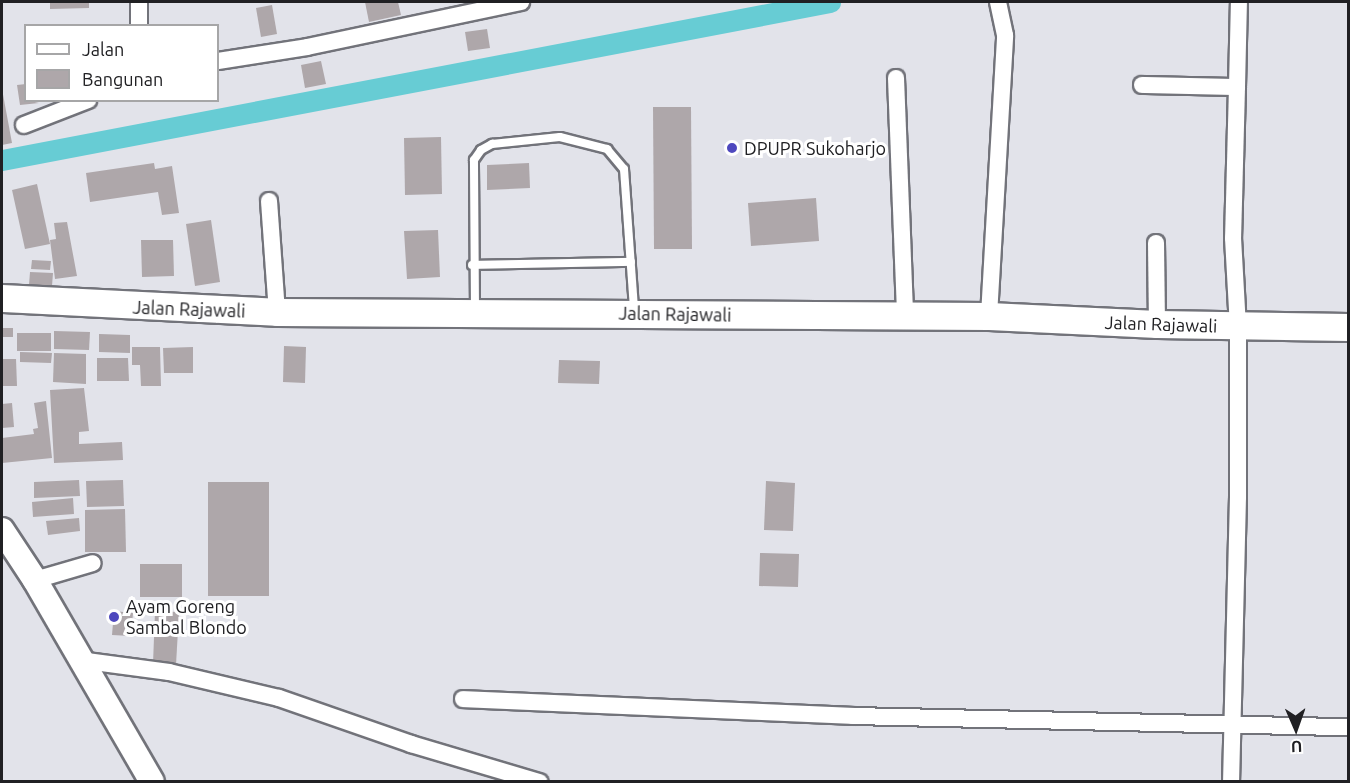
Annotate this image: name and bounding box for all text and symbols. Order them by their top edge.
legend [24,24,219,102]
text: Jalan [82,39,124,59]
text: Bangunan [82,69,163,89]
place label: DPUPR Sukoharjo [744,137,886,159]
marker: DPUPR Sukoharjo [725,141,739,155]
street label: Jalan Rajawali [132,296,246,322]
street label: Jalan Rajawali [618,302,732,326]
street label: Jalan Rajawali [1104,311,1218,337]
place label: Ayam Goreng Sambal Blondo [126,596,247,638]
marker: Ayam Goreng Sambal Blondo [107,610,121,624]
north arrow [1266,699,1326,759]
text: U [1291,738,1303,756]

